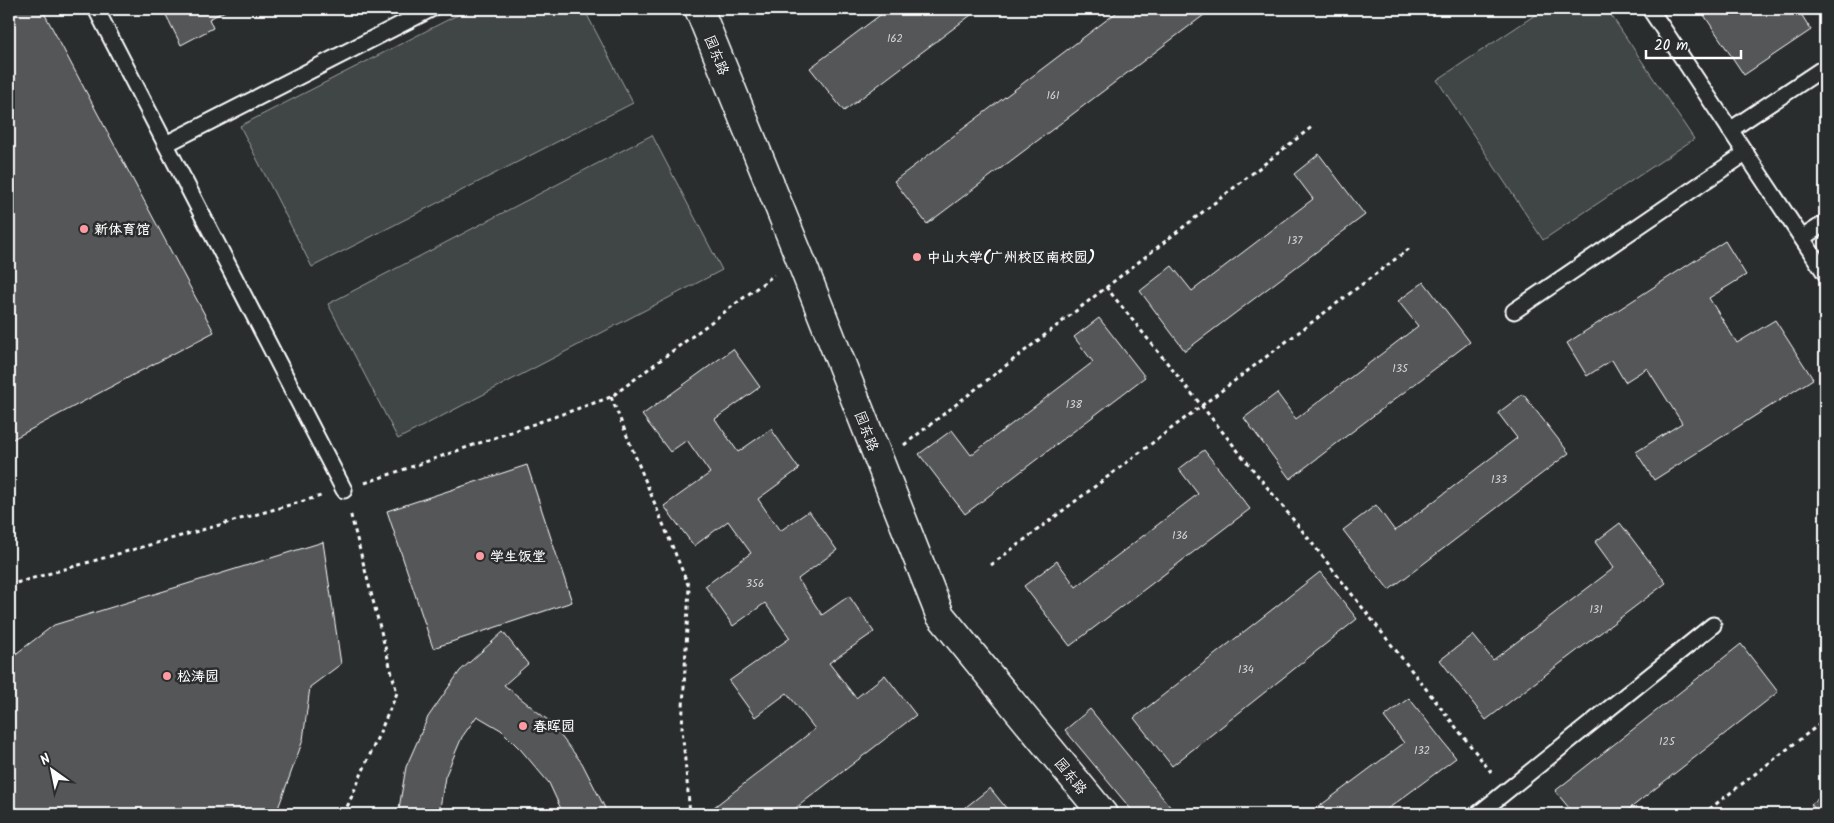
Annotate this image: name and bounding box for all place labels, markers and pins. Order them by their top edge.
place label: 新体育馆 [94,219,150,241]
marker: 新体育馆 [78,223,90,235]
place label: 中山大学(广州校区南校园) [927,247,1095,269]
marker: 中山大学(广州校区南校园) [911,251,923,263]
place label: 学生饭堂 [490,546,546,568]
marker: 学生饭堂 [474,550,486,562]
place label: 松涛园 [177,666,219,688]
marker: 松涛园 [161,670,173,682]
place label: 春晖园 [533,716,575,738]
marker: 春晖园 [517,720,529,732]

